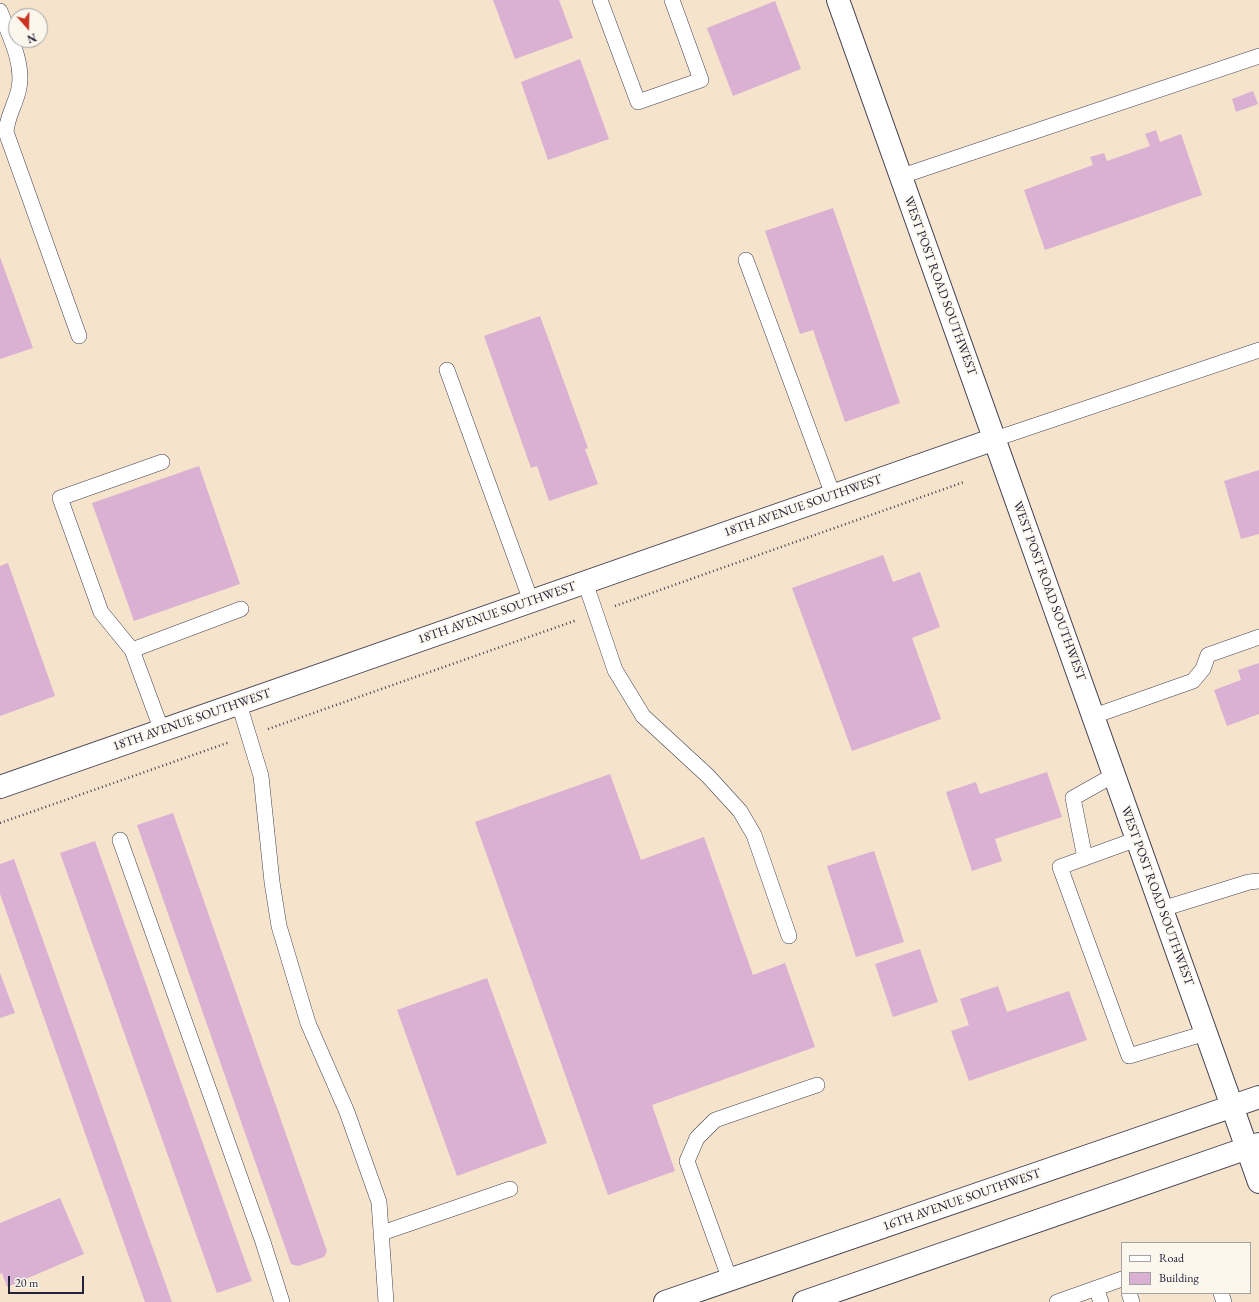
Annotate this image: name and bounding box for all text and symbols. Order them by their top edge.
north arrow [8,8,48,48]
text: N [25,30,38,46]
street label: WEST POST ROAD SOUTHWEST [900,194,980,378]
street label: 18TH AVENUE SOUTHWEST [722,472,884,540]
street label: WEST POST ROAD SOUTHWEST [1009,499,1089,683]
street label: 18TH AVENUE SOUTHWEST [416,579,578,647]
street label: 18TH AVENUE SOUTHWEST [111,686,273,754]
street label: WEST POST ROAD SOUTHWEST [1117,804,1197,988]
street label: 16TH AVENUE SOUTHWEST [881,1166,1043,1234]
legend [1121,1242,1251,1294]
text: Road [1159,1250,1184,1266]
scale bar [10,1268,86,1294]
text: Building [1159,1270,1199,1286]
text: 20 m [15,1275,38,1291]

